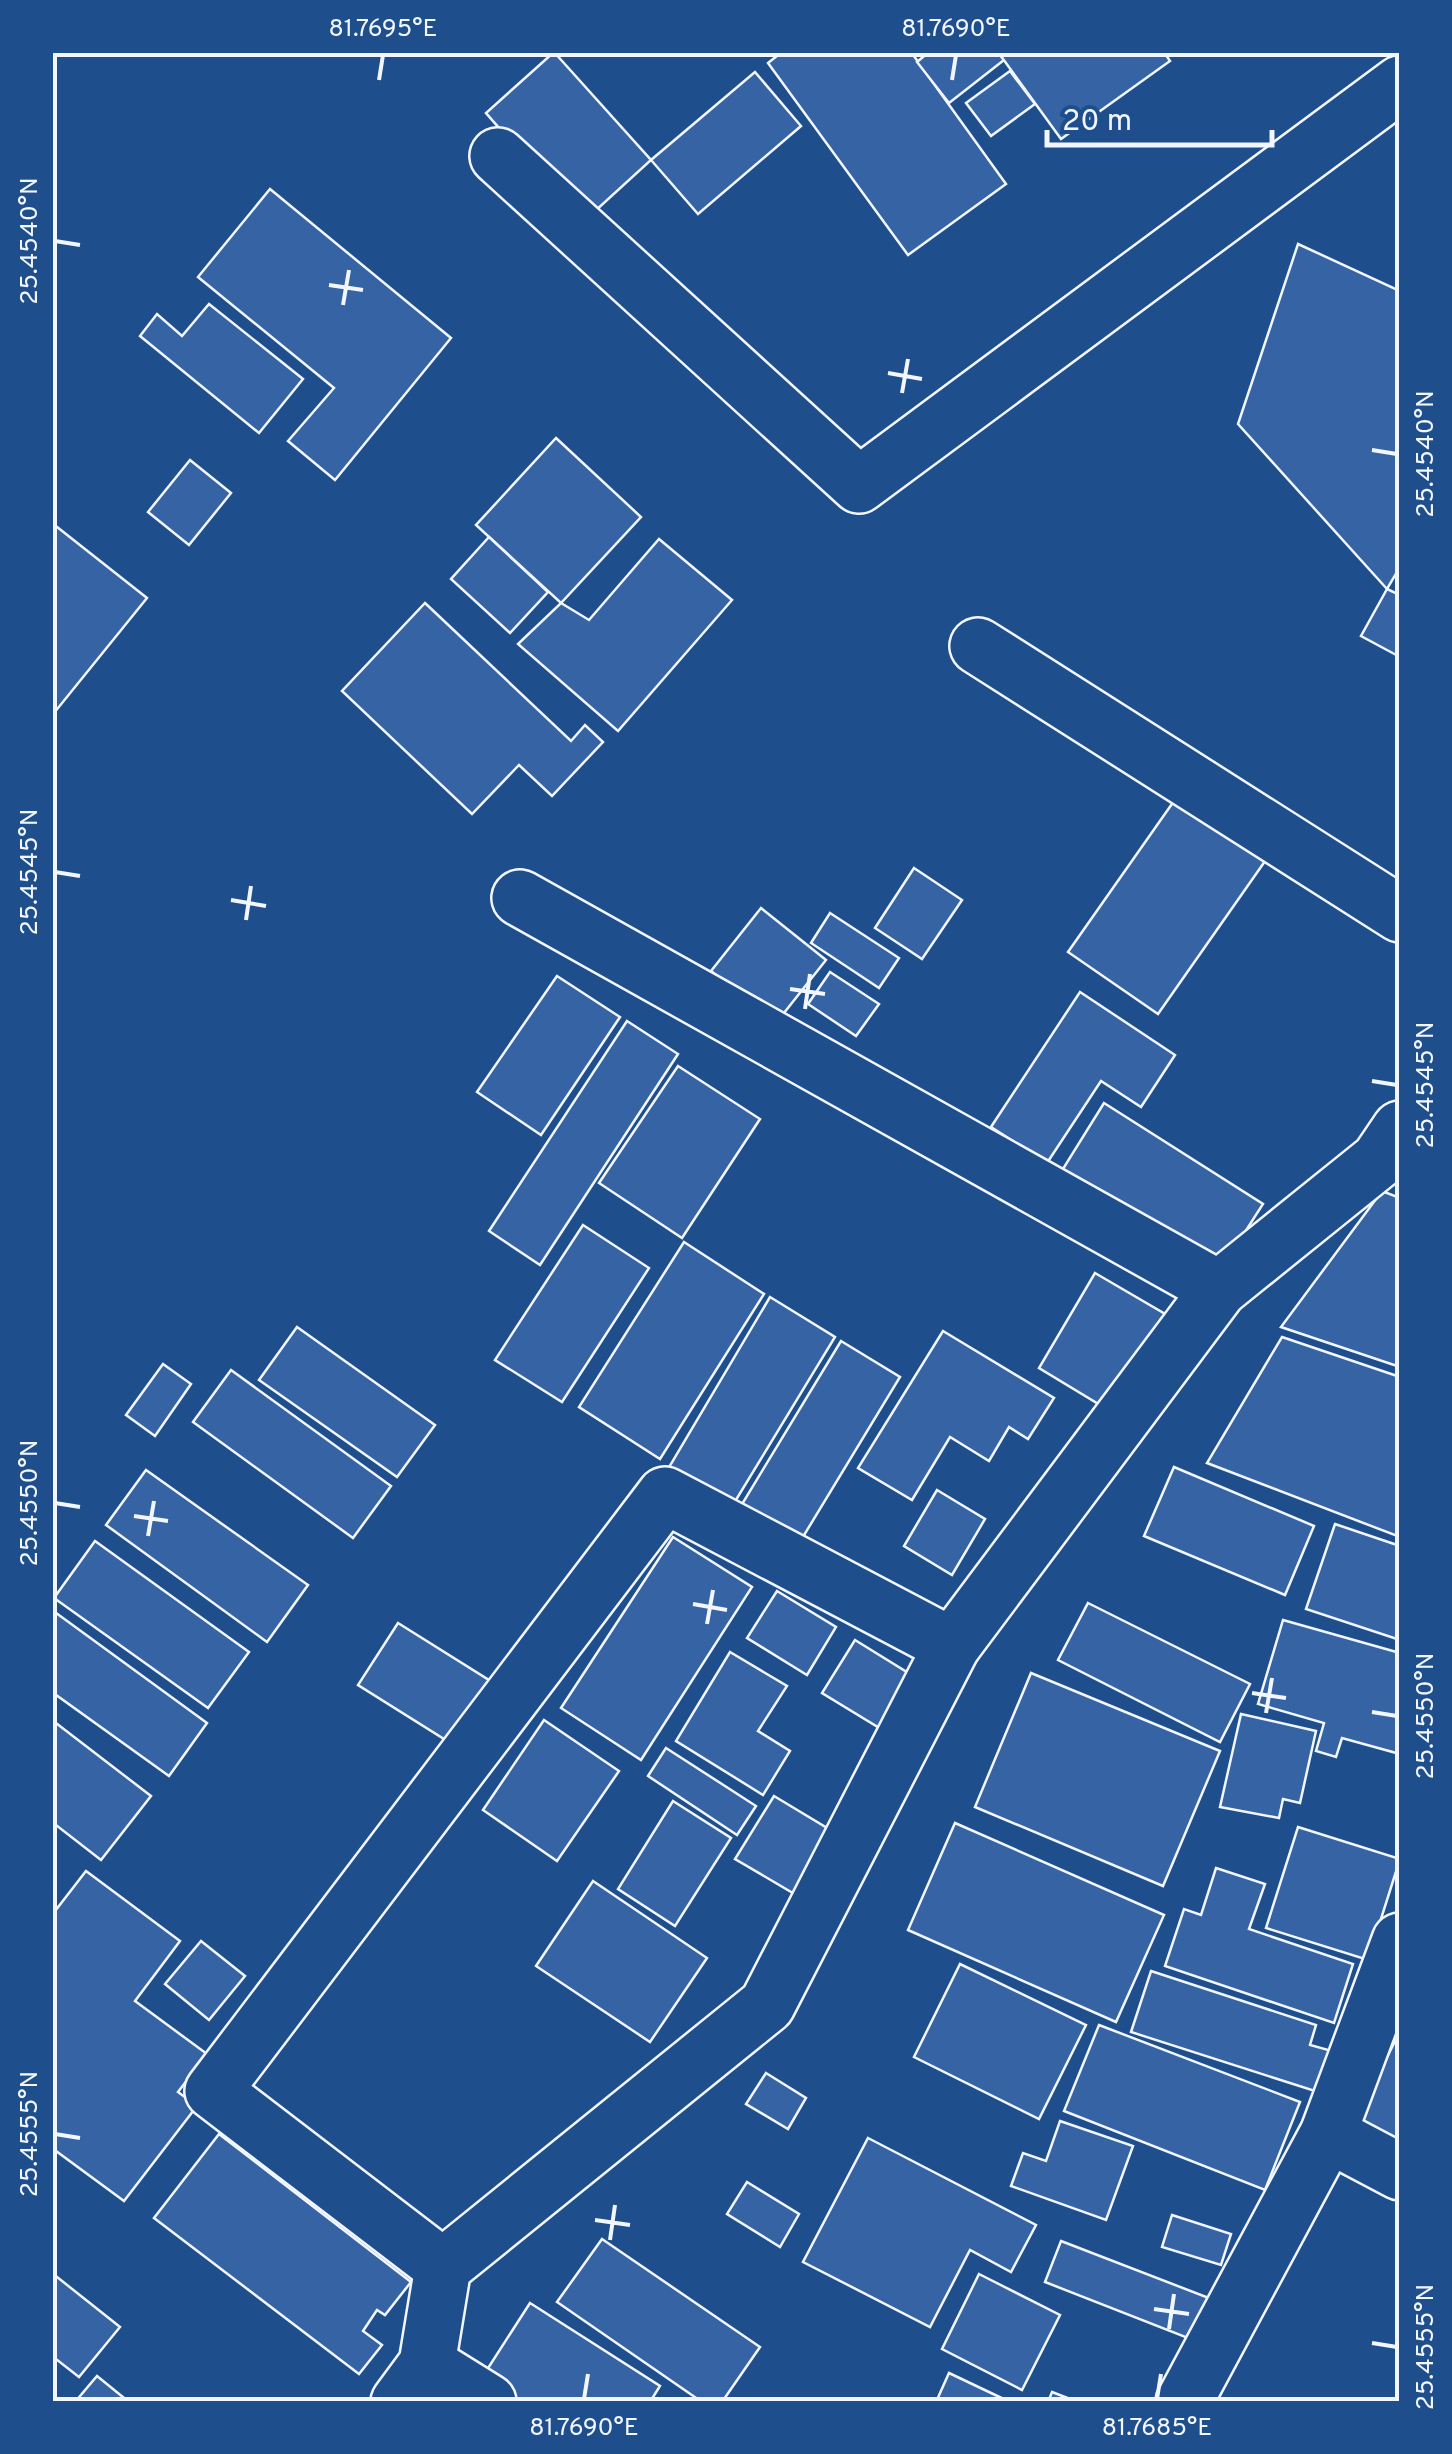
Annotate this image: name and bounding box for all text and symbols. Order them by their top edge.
text: 81.7695°E [328,14,438,46]
text: 81.7690°E [901,14,1011,46]
scale bar [1047,85,1272,147]
text: 20 m [1062,104,1132,141]
text: 25.4540°N [15,177,47,305]
text: 25.4540°N [1411,390,1443,518]
text: 25.4545°N [15,809,47,935]
text: 25.4545°N [1411,1022,1443,1148]
text: 25.4550°N [15,1440,47,1566]
text: 25.4550°N [1411,1653,1443,1779]
text: 25.4555°N [15,2071,47,2197]
text: 25.4555°N [1411,2284,1443,2410]
text: 81.7690°E [529,2413,639,2445]
text: 81.7685°E [1102,2413,1212,2445]

